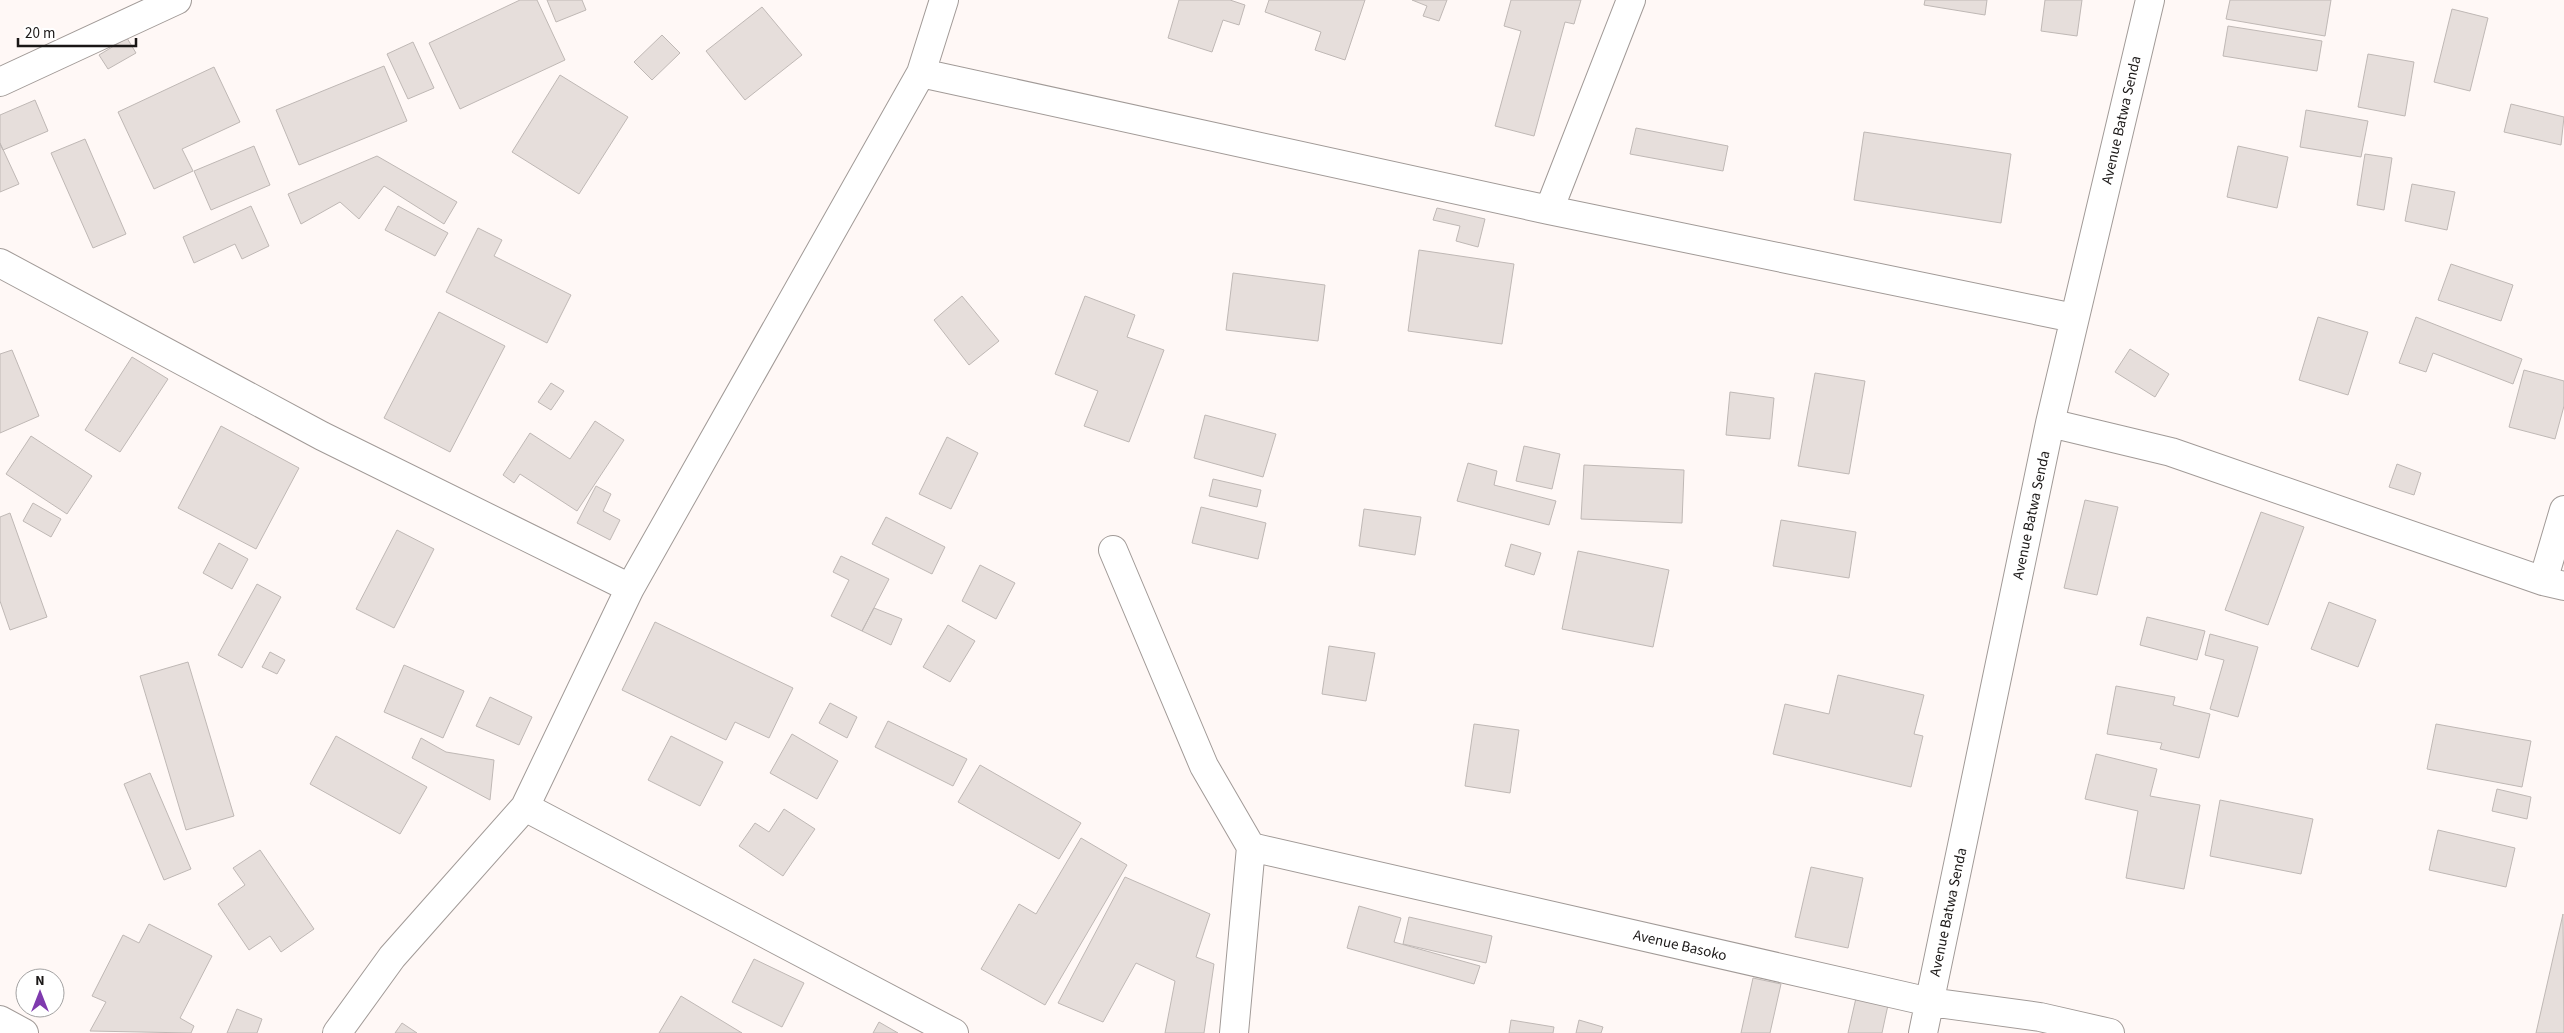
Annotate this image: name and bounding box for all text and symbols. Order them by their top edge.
scale bar [18,15,135,47]
text: 20 m [25,23,55,44]
street label: Avenue Batwa Senda [2096,54,2146,186]
street label: Avenue Batwa Senda [2008,449,2055,581]
street label: Avenue Batwa Senda [1925,846,1972,978]
street label: Avenue Basoko [1631,925,1729,966]
north arrow [15,968,65,1018]
text: N [35,971,45,991]

